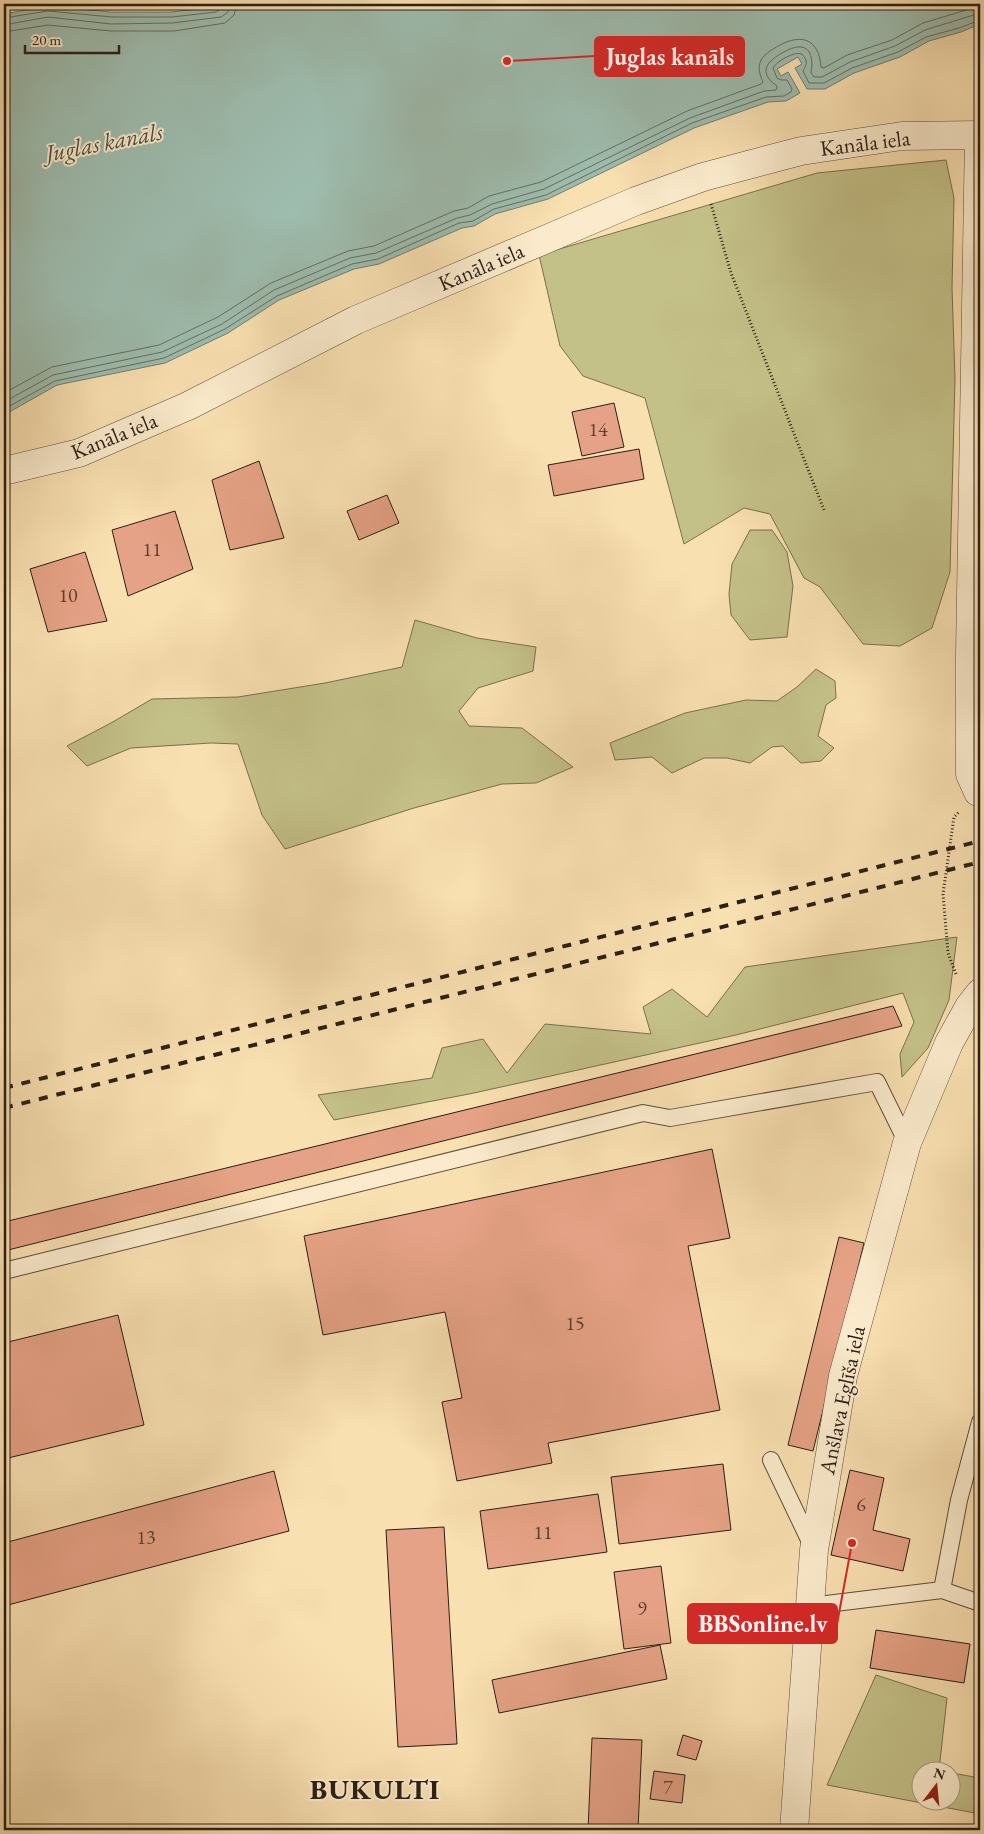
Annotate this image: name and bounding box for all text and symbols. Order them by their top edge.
scale bar [25,22,119,54]
text: 20 m [32,30,61,49]
callout: Juglas kanāls [595,37,744,76]
text: Juglas kanāls [604,41,734,73]
water label: Juglas kanāls [38,115,165,169]
street label: Kanāla iela [818,123,912,163]
street label: Kanāla iela [434,236,529,298]
street label: Kanāla iela [67,405,162,466]
house number: 14 [588,416,608,442]
house number: 11 [142,536,162,562]
house number: 10 [58,582,78,608]
house number: 15 [565,1310,585,1336]
street label: Anšlava Eglīša iela [812,1323,872,1478]
house number: 6 [856,1491,866,1517]
house number: 11 [533,1519,553,1545]
house number: 13 [136,1524,156,1550]
house number: 9 [637,1595,647,1621]
callout: BBSonline.lv [688,1604,837,1643]
text: BBSonline.lv [698,1608,828,1639]
north arrow [912,1762,962,1812]
text: N [932,1763,948,1784]
district label: BUKULTI [310,1771,440,1807]
house number: 7 [663,1774,673,1800]

